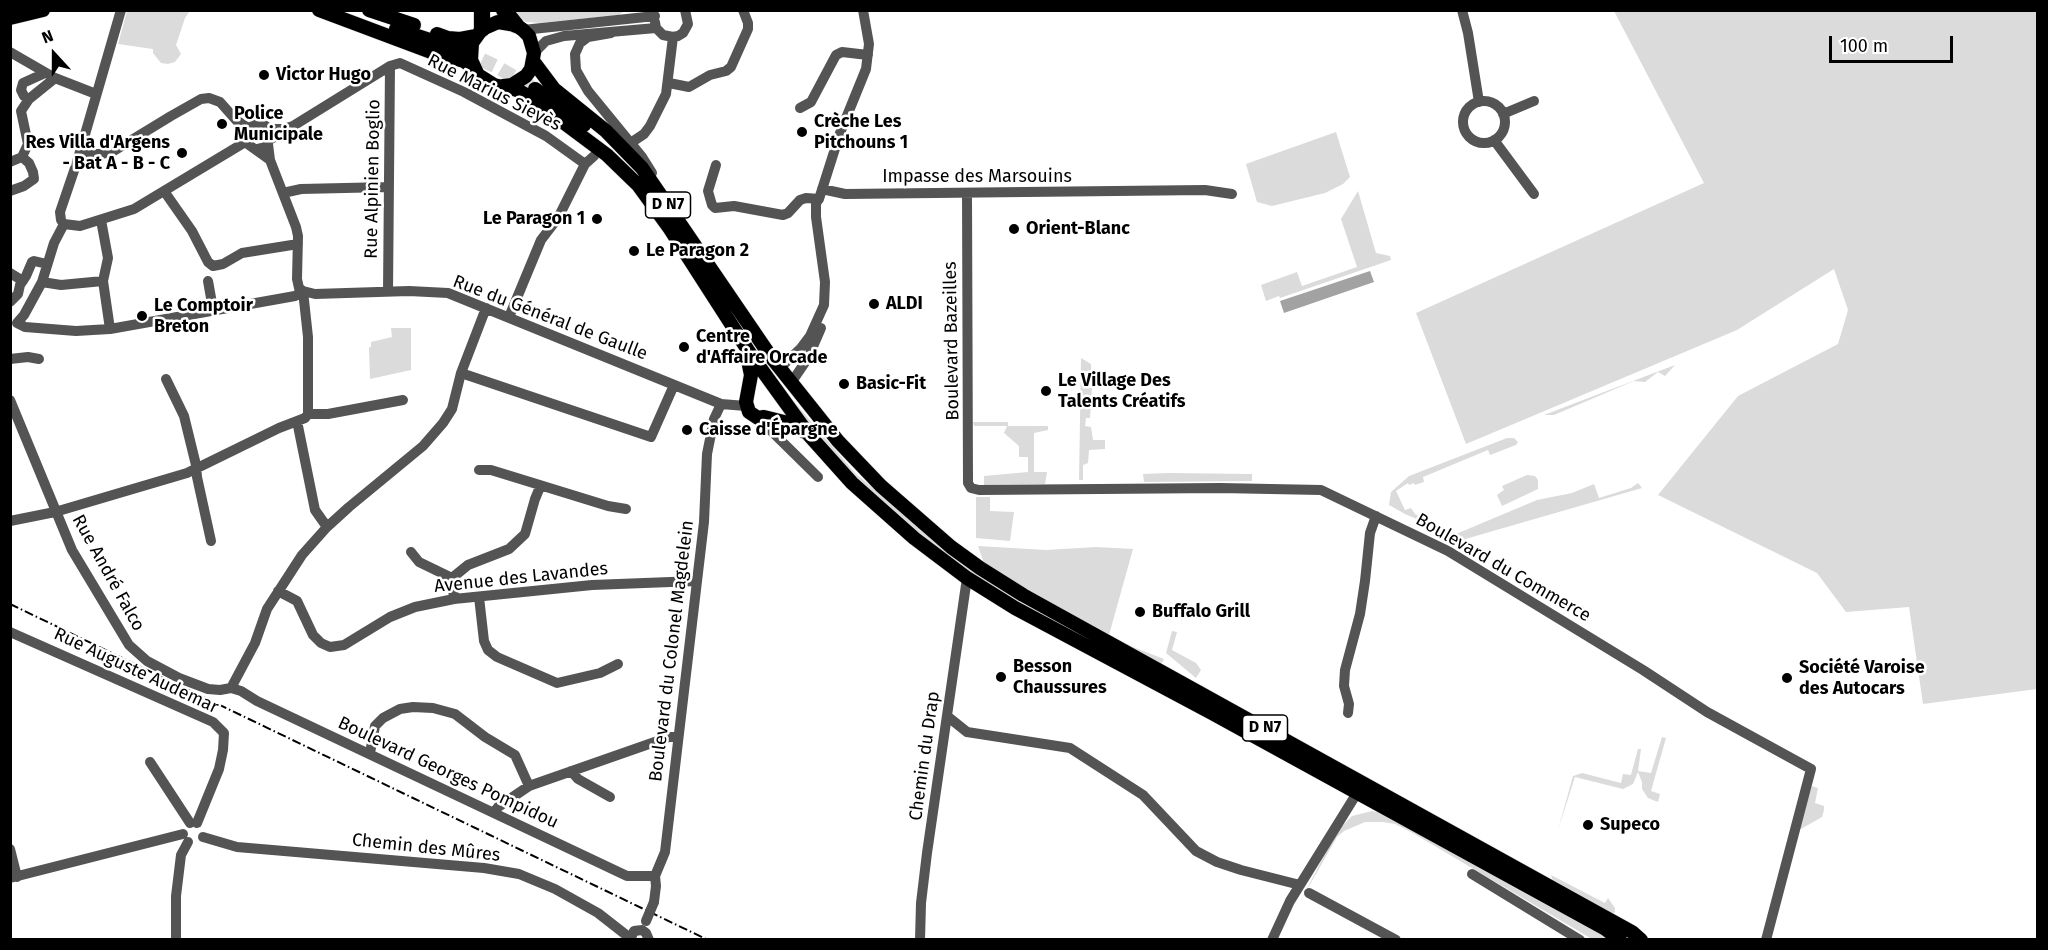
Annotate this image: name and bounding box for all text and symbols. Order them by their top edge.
north arrow [24,24,84,84]
scale bar [1832,24,1956,62]
text: N [39,26,56,48]
text: 100 m [1840,35,1888,57]
street label: Rue Marius Sieyès [424,50,564,136]
place label: Victor Hugo [276,64,371,86]
marker: Victor Hugo [257,68,271,82]
street label: Rue Alpinien Boglio [361,99,385,259]
place label: Police Municipale [234,103,323,146]
place label: Crèche Les Pitchouns 1 [814,111,908,154]
marker: Police Municipale [215,117,229,131]
marker: Crèche Les Pitchouns 1 [795,125,809,139]
place label: Res Villa d'Argens - Bat A - B - C [25,132,170,174]
marker: Res Villa d'Argens - Bat A - B - C [175,146,189,160]
street label: Impasse des Marsouins [882,166,1072,188]
road number: D N7 [646,192,690,218]
place label: Le Paragon 1 [483,208,585,230]
marker: Le Paragon 1 [590,212,604,226]
place label: Orient-Blanc [1026,218,1130,240]
marker: Orient-Blanc [1007,222,1021,236]
place label: Le Paragon 2 [646,240,749,262]
marker: Le Paragon 2 [627,244,641,258]
street label: Boulevard Bazeilles [940,261,964,421]
street label: Rue du Général de Gaulle [450,271,650,365]
place label: ALDI [886,293,923,315]
place label: Le Comptoir Breton [154,295,253,338]
marker: ALDI [867,297,881,311]
marker: Le Comptoir Breton [135,309,149,323]
place label: Centre d'Affaire Orcade [696,326,828,368]
marker: Centre d'Affaire Orcade [677,340,691,354]
place label: Le Village Des Talents Créatifs [1058,370,1185,412]
place label: Basic-Fit [856,373,926,395]
marker: Basic-Fit [837,377,851,391]
marker: Le Village Des Talents Créatifs [1039,384,1053,398]
place label: Caisse d'Épargne [699,419,838,441]
marker: Caisse d'Épargne [680,423,694,437]
street label: Boulevard du Commerce [1412,509,1594,627]
street label: Rue André Falco [67,511,149,635]
street label: Boulevard du Colonel Magdelein [645,519,699,783]
street label: Avenue des Lavandes [433,558,609,598]
place label: Buffalo Grill [1152,601,1250,623]
marker: Buffalo Grill [1133,605,1147,619]
street label: Rue Auguste Audemar [50,623,222,719]
place label: Besson Chaussures [1013,656,1107,698]
place label: Société Varoise des Autocars [1799,657,1925,700]
marker: Besson Chaussures [994,670,1008,684]
marker: Société Varoise des Autocars [1780,671,1794,685]
street label: Chemin du Drap [905,690,945,822]
street label: Boulevard Georges Pompidou [334,712,562,834]
road number: D N7 [1242,715,1288,741]
place label: Supeco [1600,814,1660,836]
marker: Supeco [1581,818,1595,832]
street label: Chemin des Mûres [351,829,501,867]

